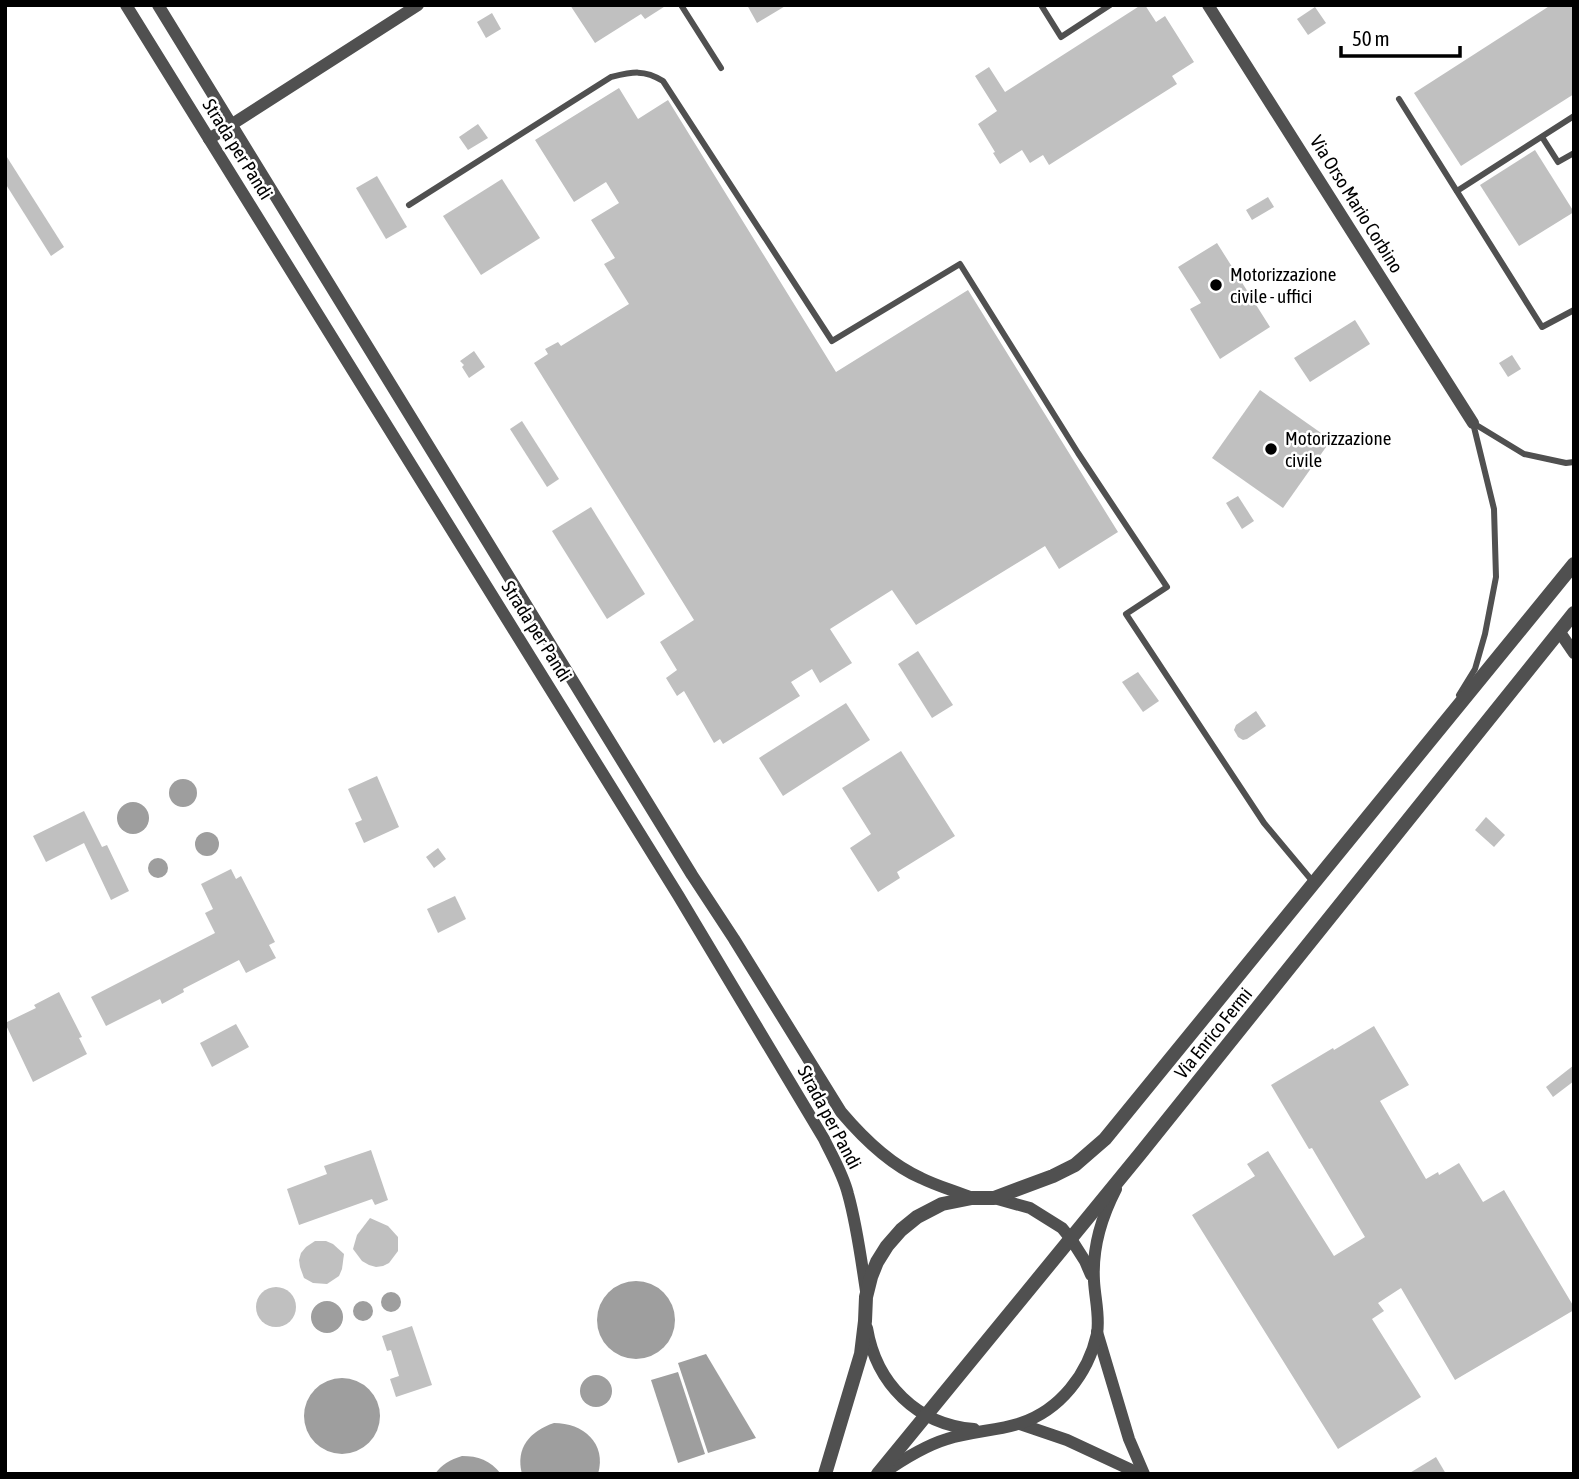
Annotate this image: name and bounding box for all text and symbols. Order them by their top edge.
scale bar [1341,14,1460,58]
text: 50 m [1352,26,1390,50]
street label: Strada per Pandi [198,95,278,203]
street label: Via Orso Mario Corbino [1306,131,1408,277]
place label: Motorizzazione civile - uffici [1230,263,1336,307]
marker: Motorizzazione civile - uffici [1208,277,1224,293]
place label: Motorizzazione civile [1285,427,1391,471]
marker: Motorizzazione civile [1263,441,1279,457]
street label: Strada per Pandi [497,577,577,685]
street label: Via Enrico Fermi [1170,983,1256,1083]
street label: Strada per Pandi [793,1061,867,1173]

